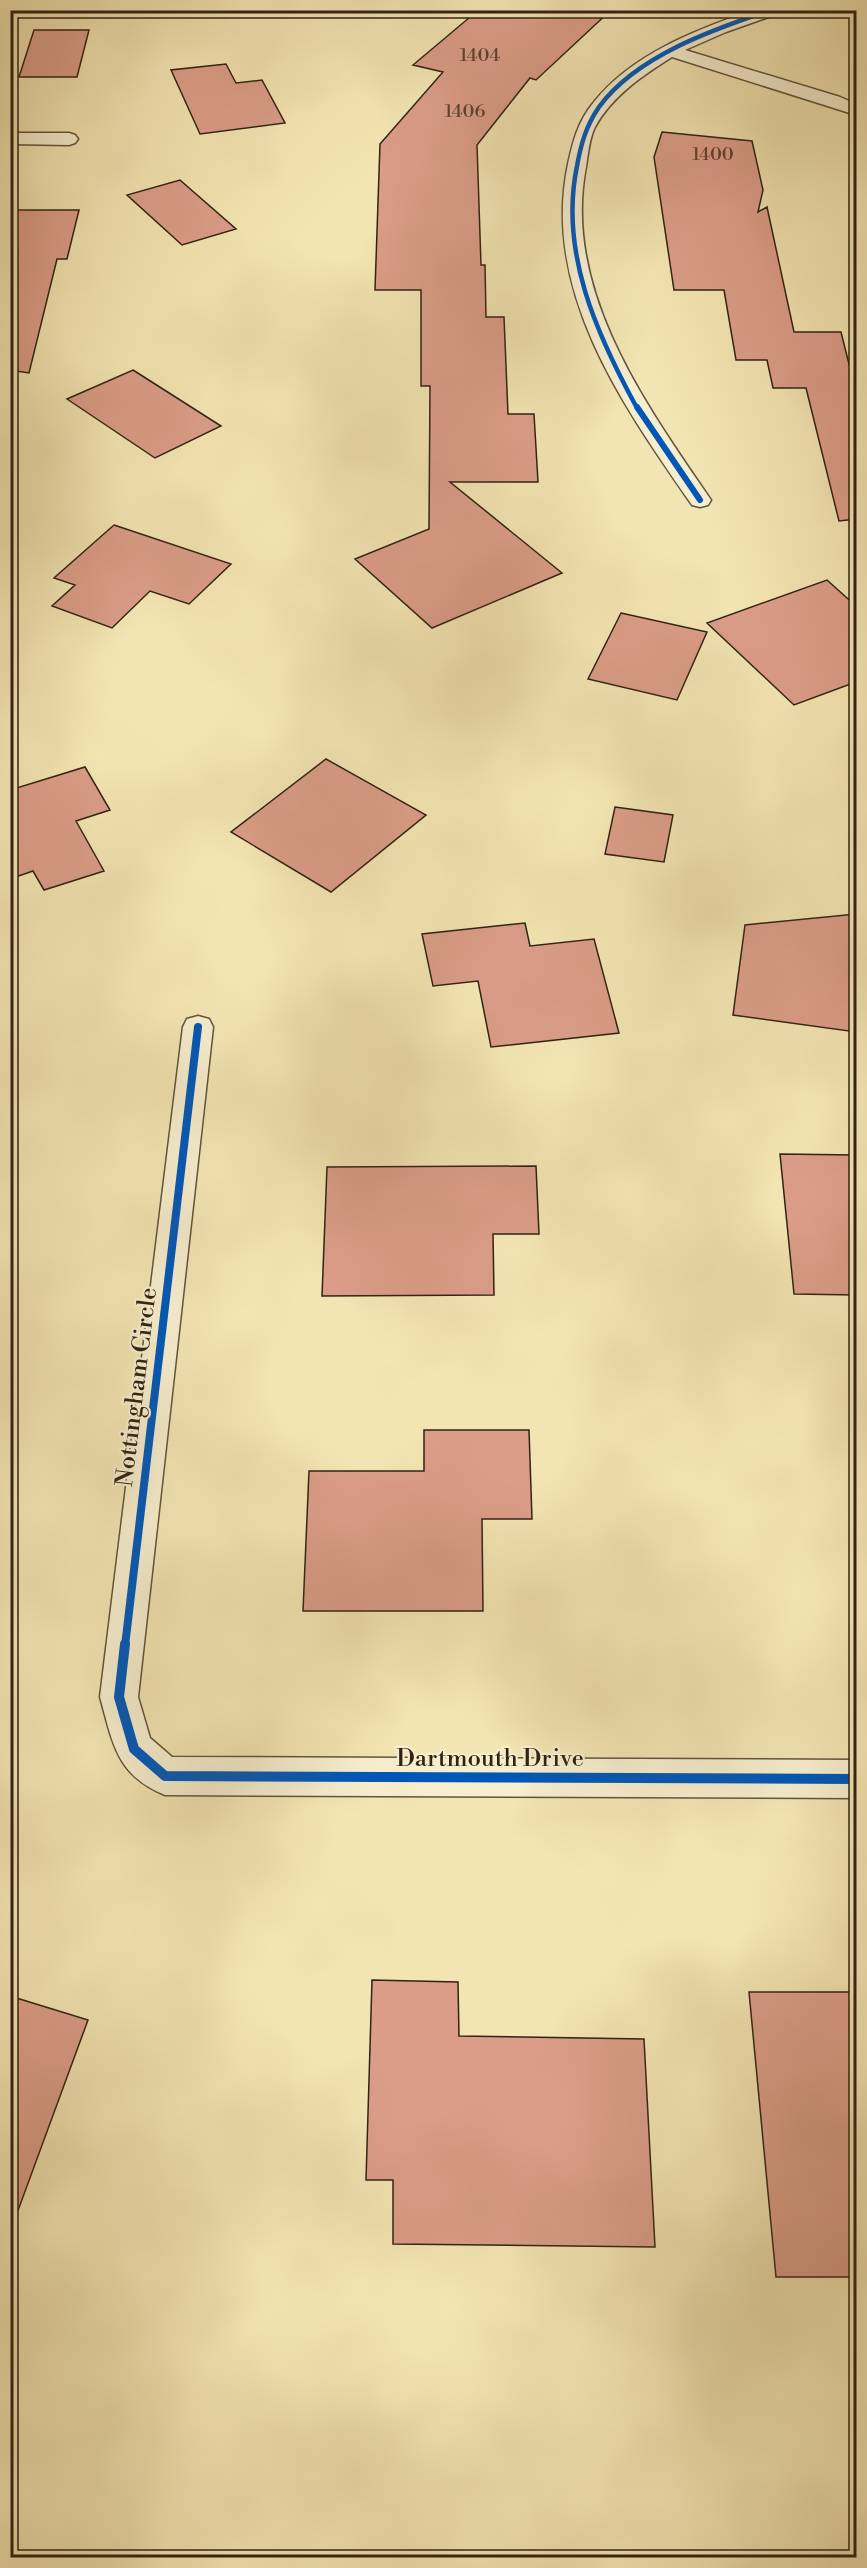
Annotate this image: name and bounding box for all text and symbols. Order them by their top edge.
house number: 1404 [460,44,500,67]
house number: 1406 [445,100,485,123]
house number: 1400 [692,143,734,166]
street label: Nottingham Circle [110,1286,164,1488]
street label: Dartmouth Drive [396,1744,584,1774]

